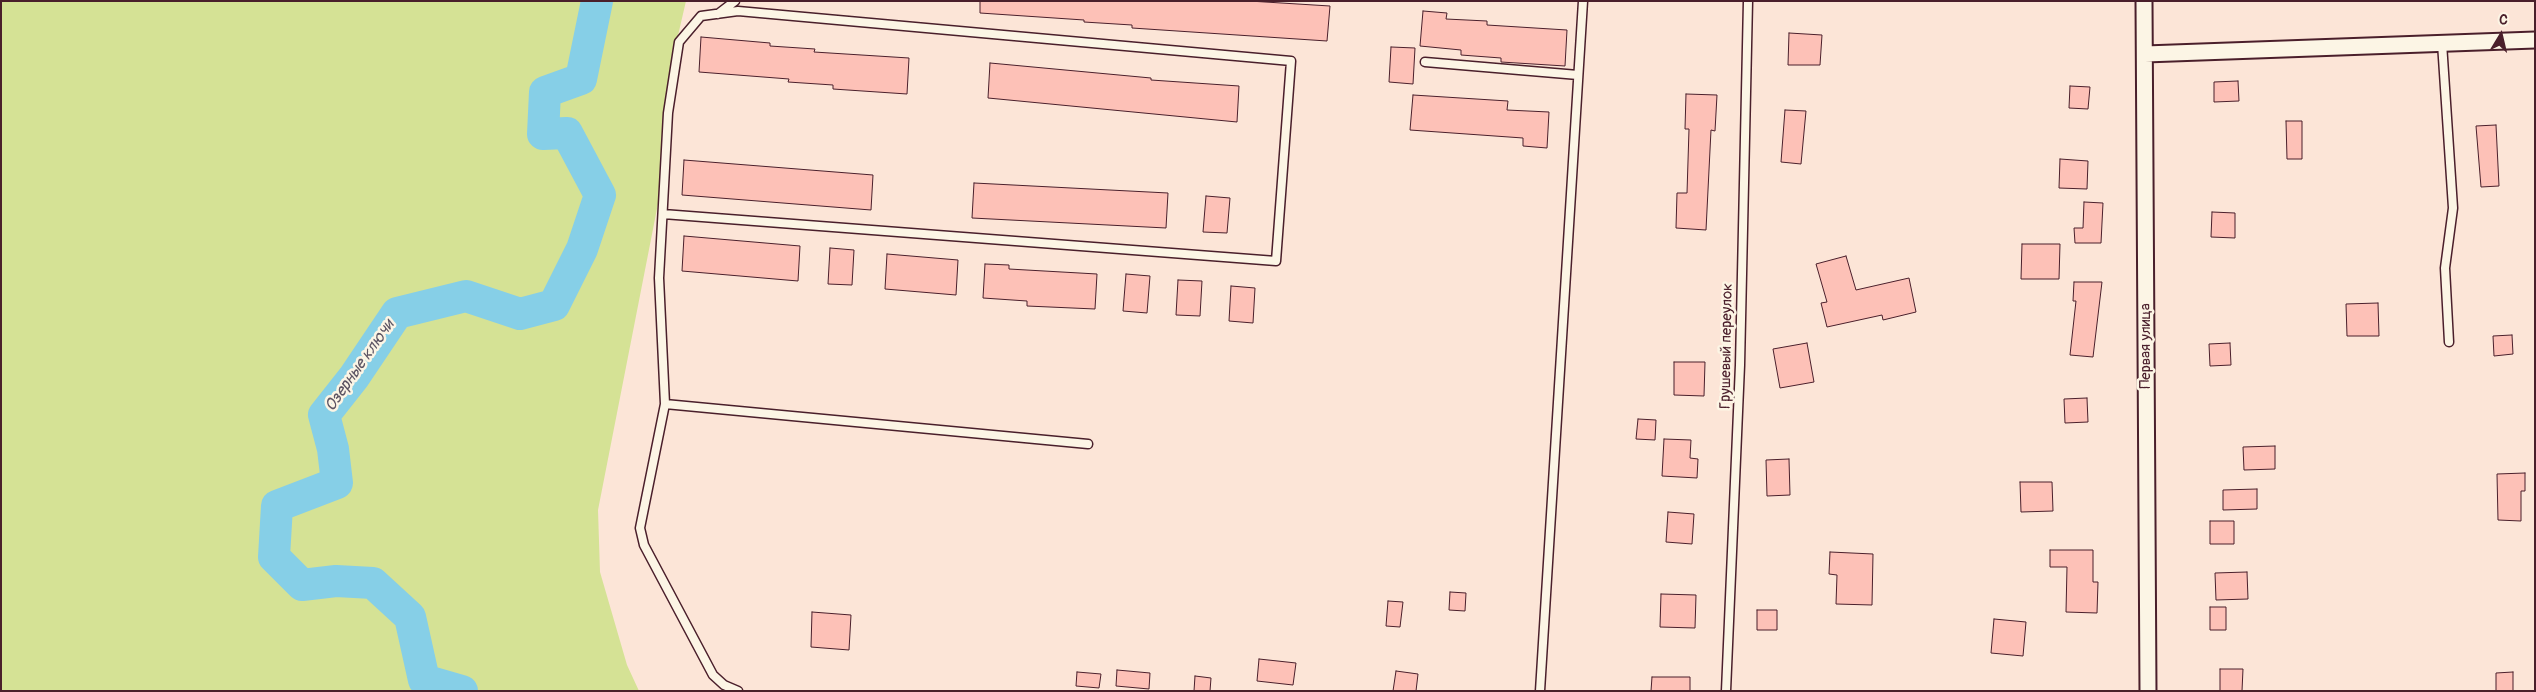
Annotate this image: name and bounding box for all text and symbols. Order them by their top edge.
north arrow [2476,10,2526,60]
text: С [2498,11,2509,29]
street label: Грушевый переулок [1717,283,1737,409]
street label: Первая улица [2137,303,2155,389]
water label: Озерные ключи [321,317,399,415]

